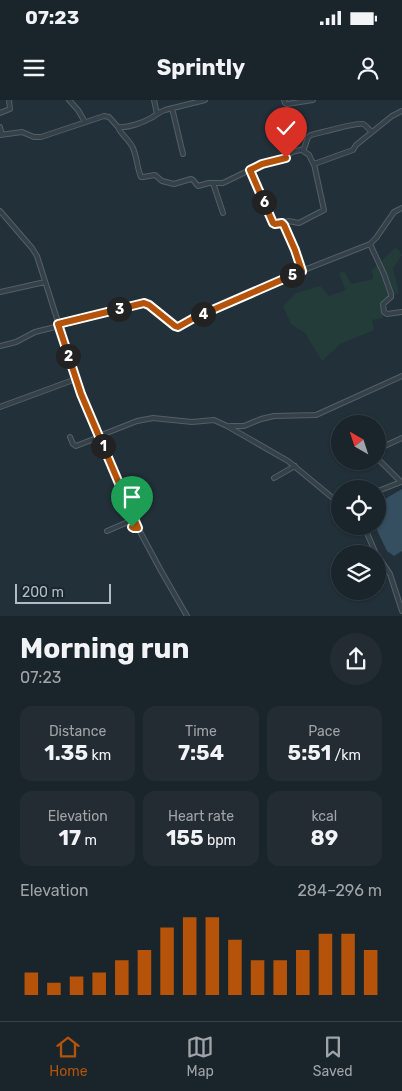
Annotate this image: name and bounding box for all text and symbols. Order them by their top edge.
text: 07:23 [25,6,79,29]
icon: menu [20,54,48,82]
text: Sprintly [157,54,245,81]
icon: person [354,54,382,82]
pin [265,107,307,158]
icon: check [272,114,300,142]
pin: 6 [252,190,276,214]
text: 6 [260,194,269,211]
pin: 5 [280,262,304,288]
text: 5 [288,267,297,284]
pin: 3 [106,296,132,322]
text: 3 [115,301,124,318]
pin: 4 [190,302,216,326]
text: 4 [199,306,208,323]
pin: 2 [56,344,80,368]
text: 2 [64,348,73,365]
north arrow [331,415,386,470]
map controls [331,415,386,600]
pin: 1 [90,434,116,458]
text: 1 [100,438,107,455]
pin [111,476,153,527]
button: locate [331,480,386,535]
icon: arrive [118,483,146,511]
button: layers [331,545,386,600]
scale bar [15,581,111,604]
text: 200 m [22,584,64,601]
text: Morning run [20,632,189,665]
button: share [330,633,382,685]
text: 07:23 [20,668,61,687]
text: Distance [49,723,106,740]
text: Time [185,723,217,740]
text: Pace [308,723,340,740]
text: 1.35 [44,740,88,765]
text: 7:54 [178,740,224,765]
text: 5:51 [288,740,331,765]
text: km [88,747,111,764]
text: /km [331,747,361,764]
text: Elevation [48,808,108,825]
text: Heart rate [168,808,234,825]
text: kcal [311,808,337,825]
text: 17 [58,825,81,850]
text: 155 [166,825,204,850]
text: 89 [310,825,338,850]
text: m [81,832,97,849]
text: bpm [204,832,236,849]
text: Elevation [20,881,89,900]
text: 284–296 m [297,881,382,900]
tab: Home [49,1033,88,1080]
tab: Map [186,1033,214,1080]
tab: Saved [313,1033,353,1080]

